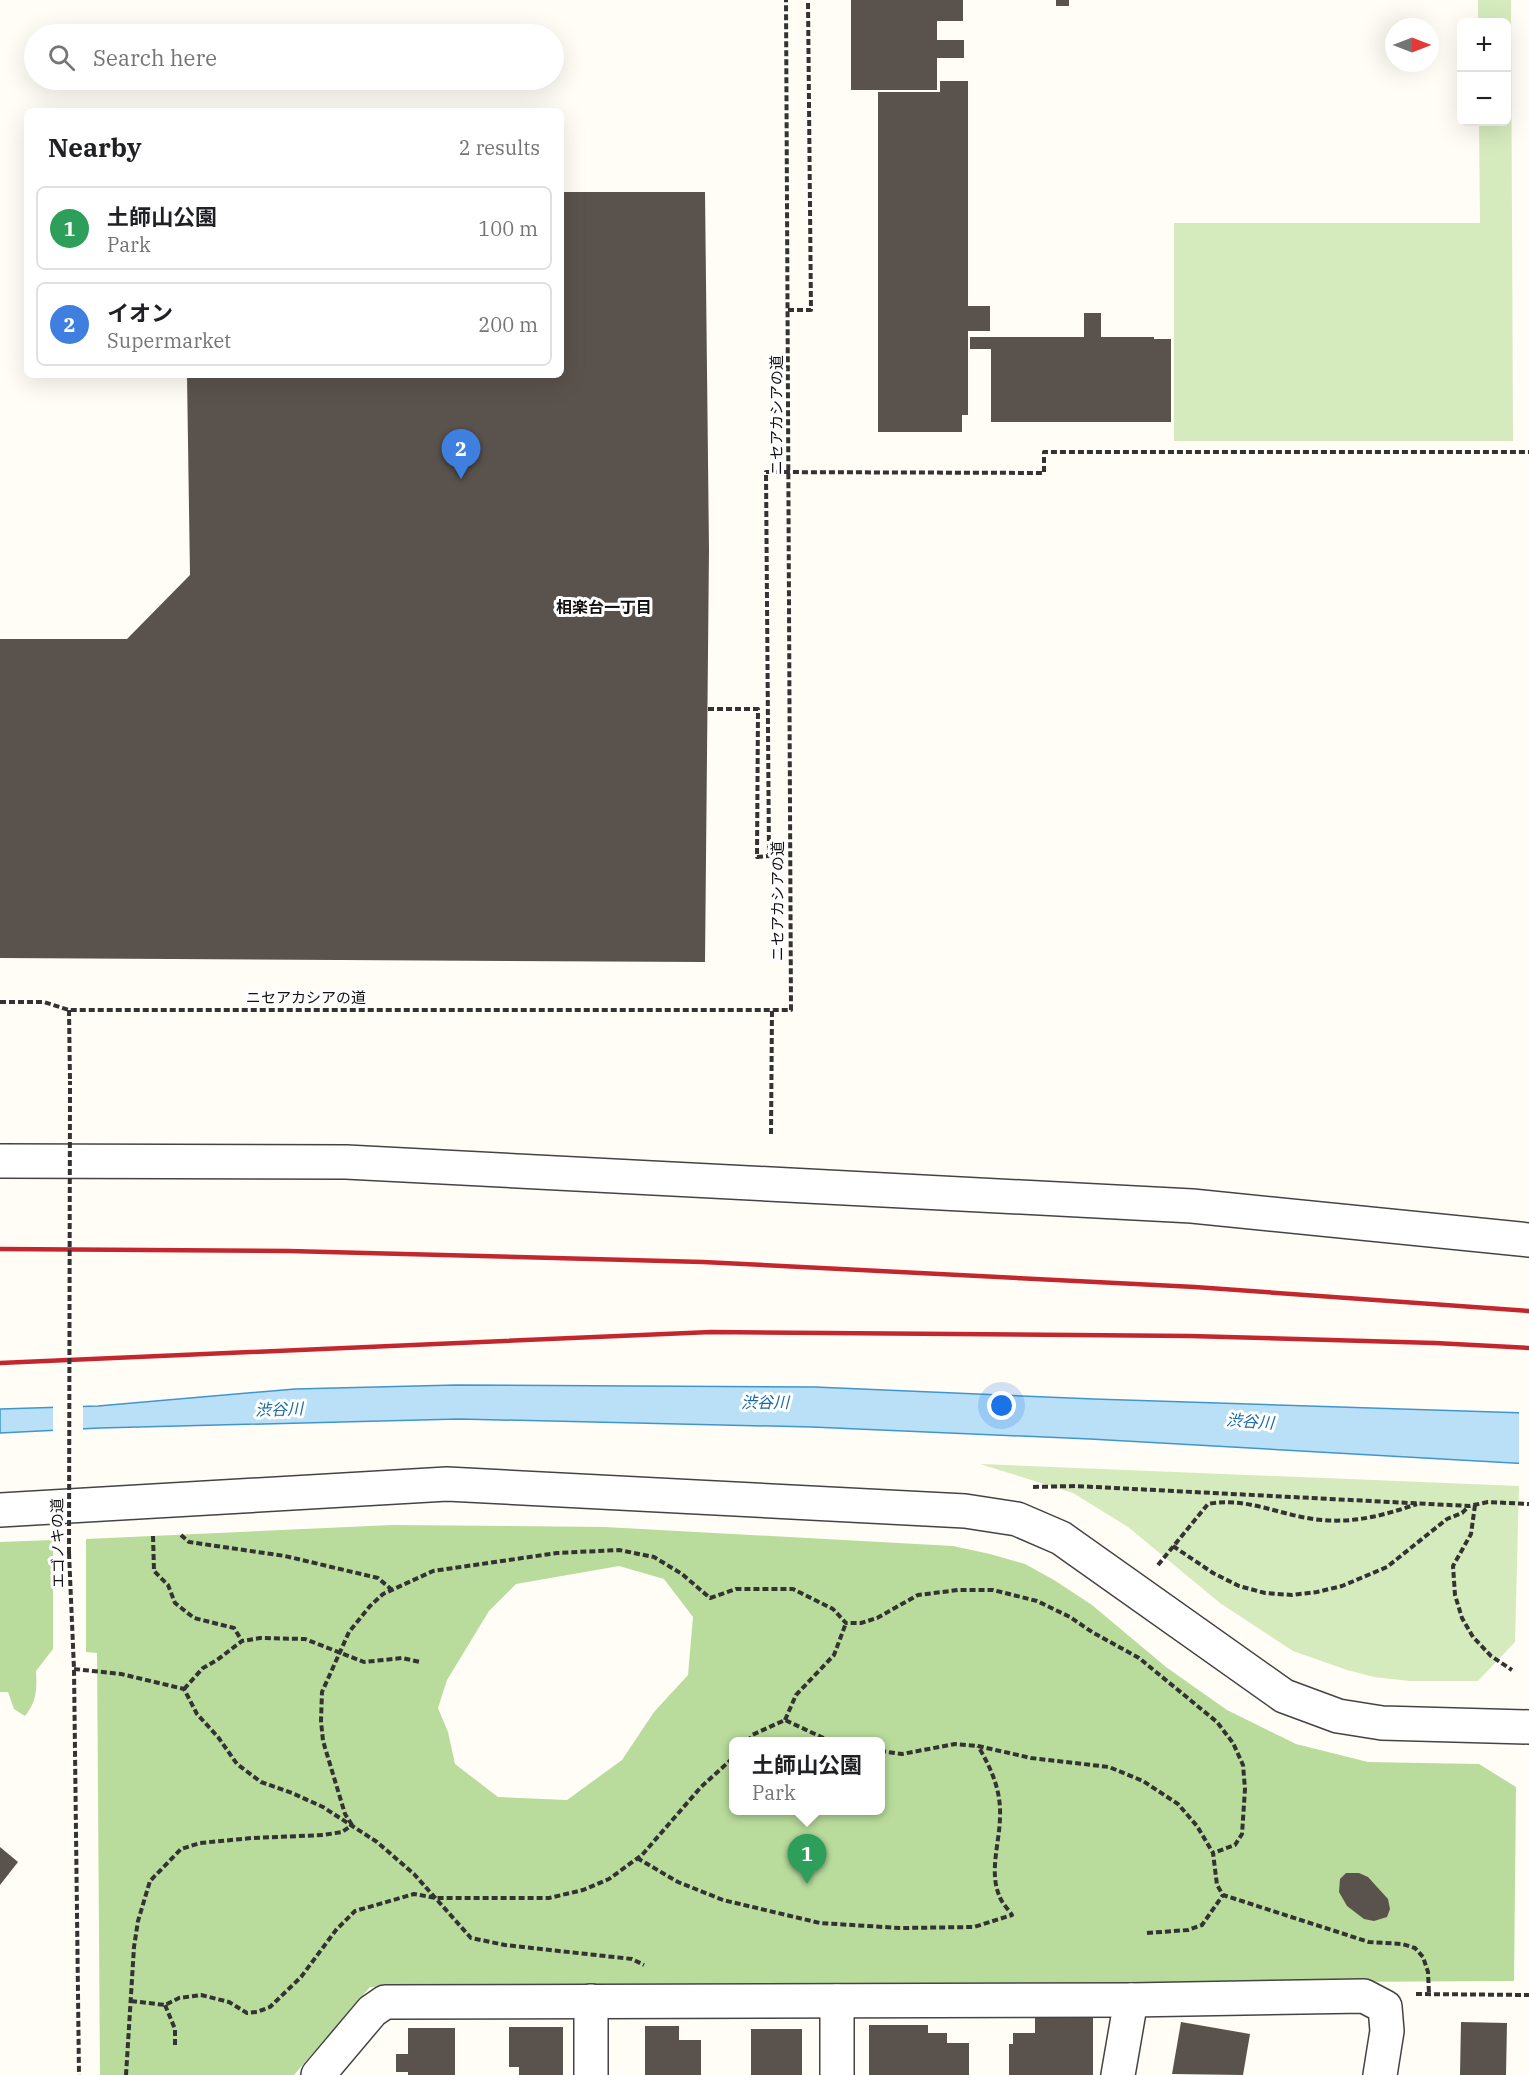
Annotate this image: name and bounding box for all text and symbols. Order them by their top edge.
north arrow [1385,18,1439,72]
map controls [1457,18,1511,126]
button: + [1457,18,1511,72]
search box [24,24,564,90]
icon: search [45,41,78,74]
text: Search here [93,43,217,72]
button: − [1457,72,1511,126]
text: Nearby [48,130,142,164]
text: 2 results [459,134,540,161]
text: 土師山公園 [107,202,217,231]
text: 1 [64,215,76,242]
text: 100 m [478,215,538,242]
text: Park [107,231,151,258]
text: イオン [107,298,173,327]
text: 2 [64,311,76,338]
text: 200 m [478,311,538,338]
text: Supermarket [107,327,231,354]
street label: ニセアカシアの道 [767,355,786,475]
pin: 2 [442,430,480,479]
district label: 相楽台一丁目 [556,597,652,617]
street label: ニセアカシアの道 [768,841,787,961]
street label: ニセアカシアの道 [246,988,366,1007]
your location [987,1391,1016,1420]
water label: 渋谷川 [741,1392,791,1412]
water label: 渋谷川 [255,1398,305,1420]
water label: 渋谷川 [1225,1409,1277,1433]
street label: エゴノキの道 [47,1498,68,1588]
popup [729,1737,885,1815]
text: 土師山公園 [752,1750,862,1779]
text: Park [752,1779,796,1806]
pin: 1 [788,1834,826,1884]

